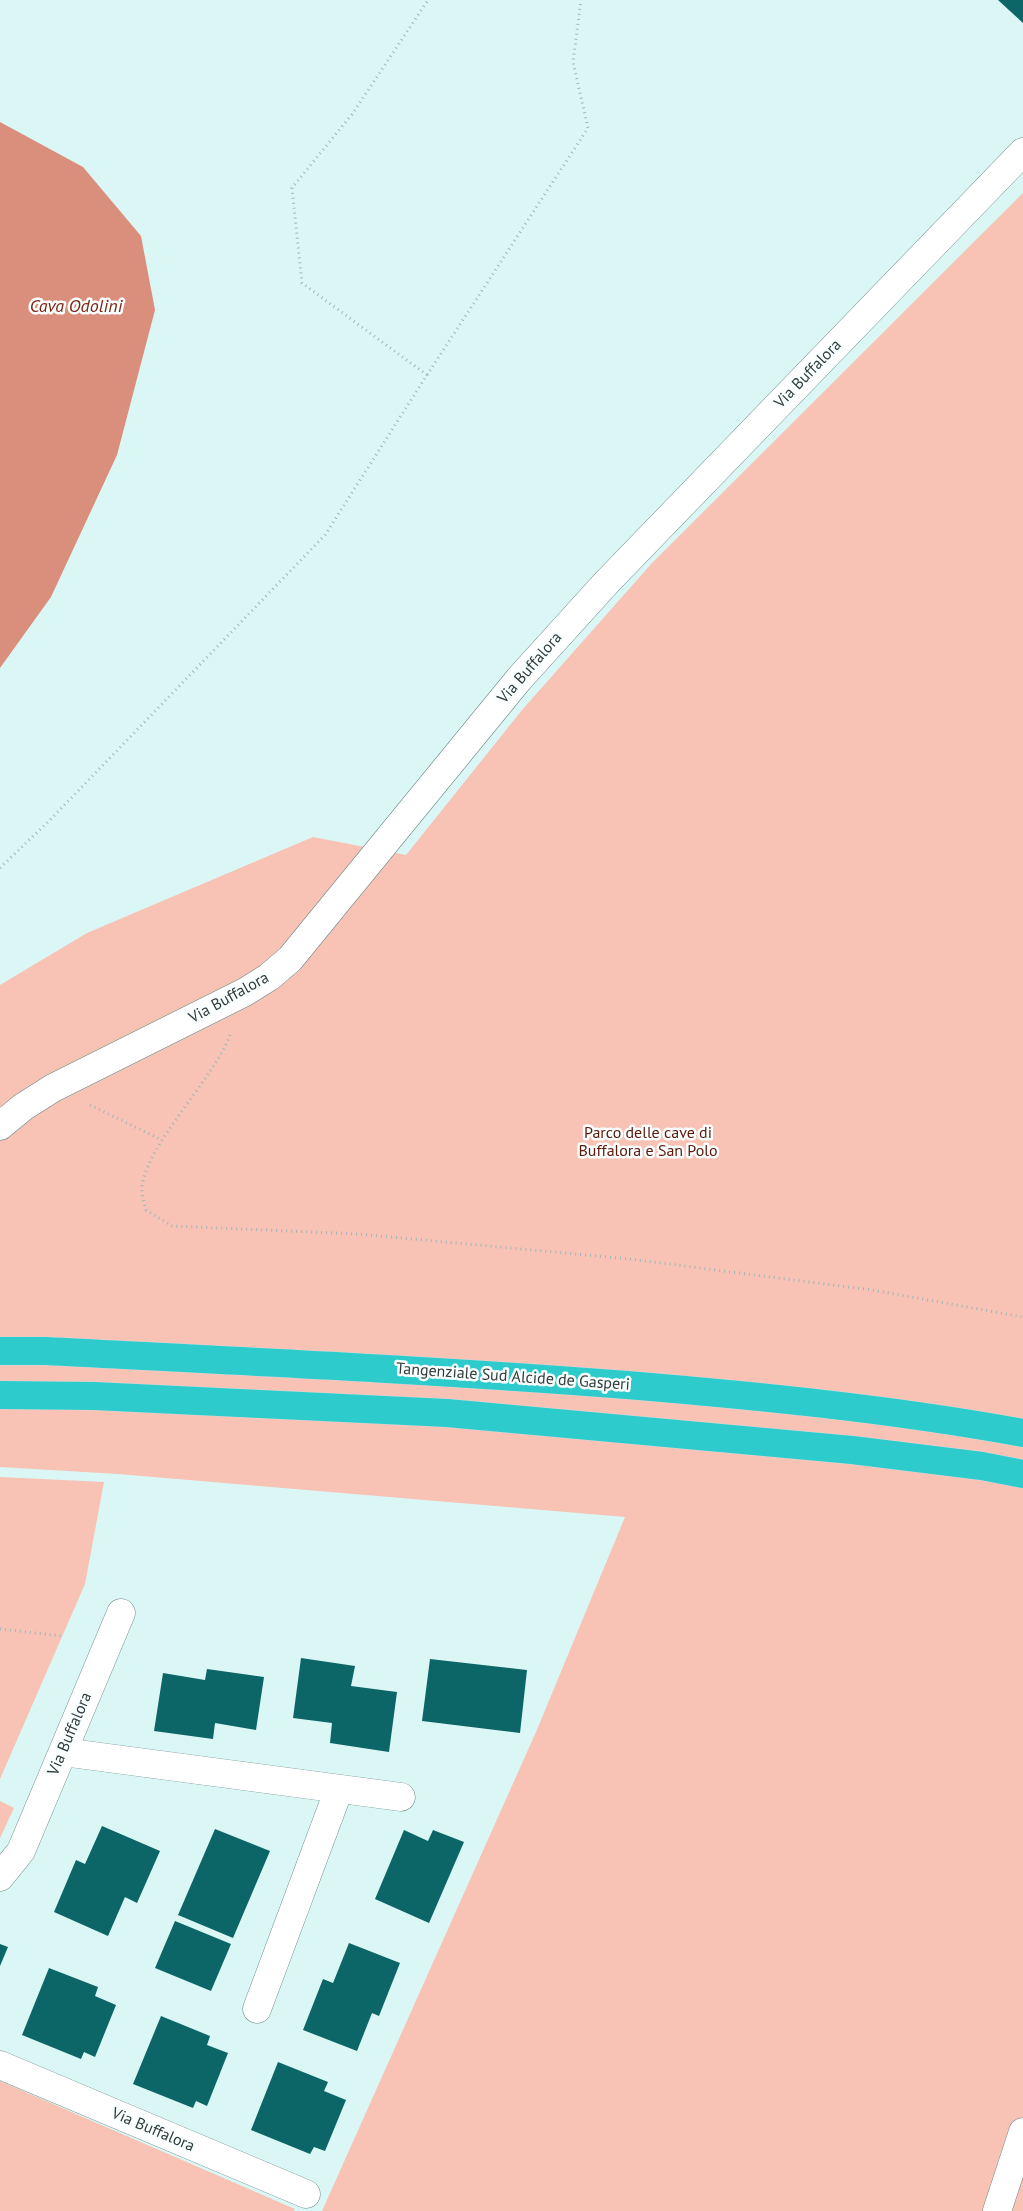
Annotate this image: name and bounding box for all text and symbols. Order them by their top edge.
water label: Cava Odolini [30,296,122,318]
street label: Via Buffalora [770,336,846,412]
street label: Via Buffalora [494,628,566,708]
street label: Via Buffalora [186,968,272,1028]
park label: Parco delle cave di Buffalora e San Polo [578,1123,718,1161]
street label: Tangenziale Sud Alcide de Gasperi [395,1359,631,1395]
street label: Via Buffalora [44,1690,96,1778]
street label: Via Buffalora [109,2104,197,2156]

